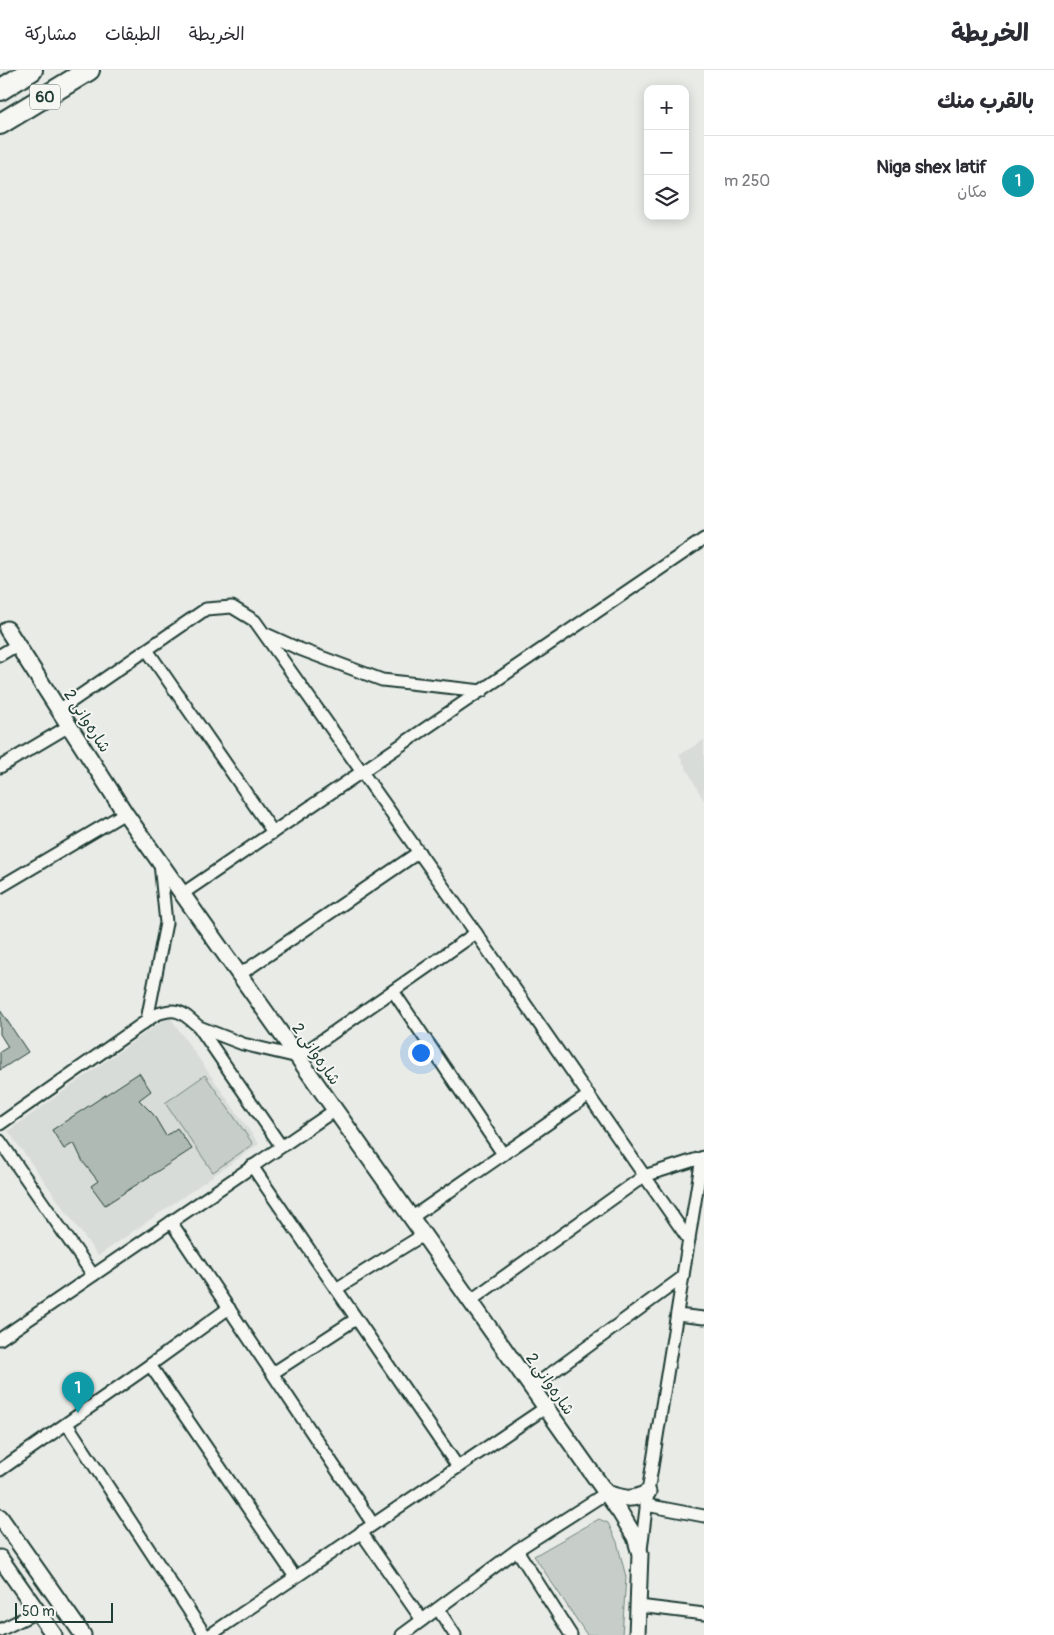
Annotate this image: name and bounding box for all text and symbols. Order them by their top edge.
text: الخريطة [951,19,1029,48]
text: مشاركة [25,23,77,46]
text: الطبقات [105,23,161,46]
text: الخريطة [189,23,245,46]
road number: 60 [30,85,60,110]
map controls [644,85,689,220]
button: + [644,85,689,130]
text: بالقرب منك [937,88,1034,115]
button: − [644,130,689,175]
text: Niga shex latif [876,155,987,179]
text: 250 m [724,171,770,191]
text: 1 [1015,171,1021,191]
button: layers [644,175,689,220]
text: مكان [957,182,987,202]
street label: شارەوانی 2 [59,686,115,756]
street label: شارەوانی 2 [287,1019,345,1089]
your location [408,1040,434,1066]
street label: شارەوانی 2 [521,1349,579,1419]
pin: 1 [62,1372,94,1413]
scale bar [15,1600,112,1623]
text: 50 m [22,1603,55,1620]

